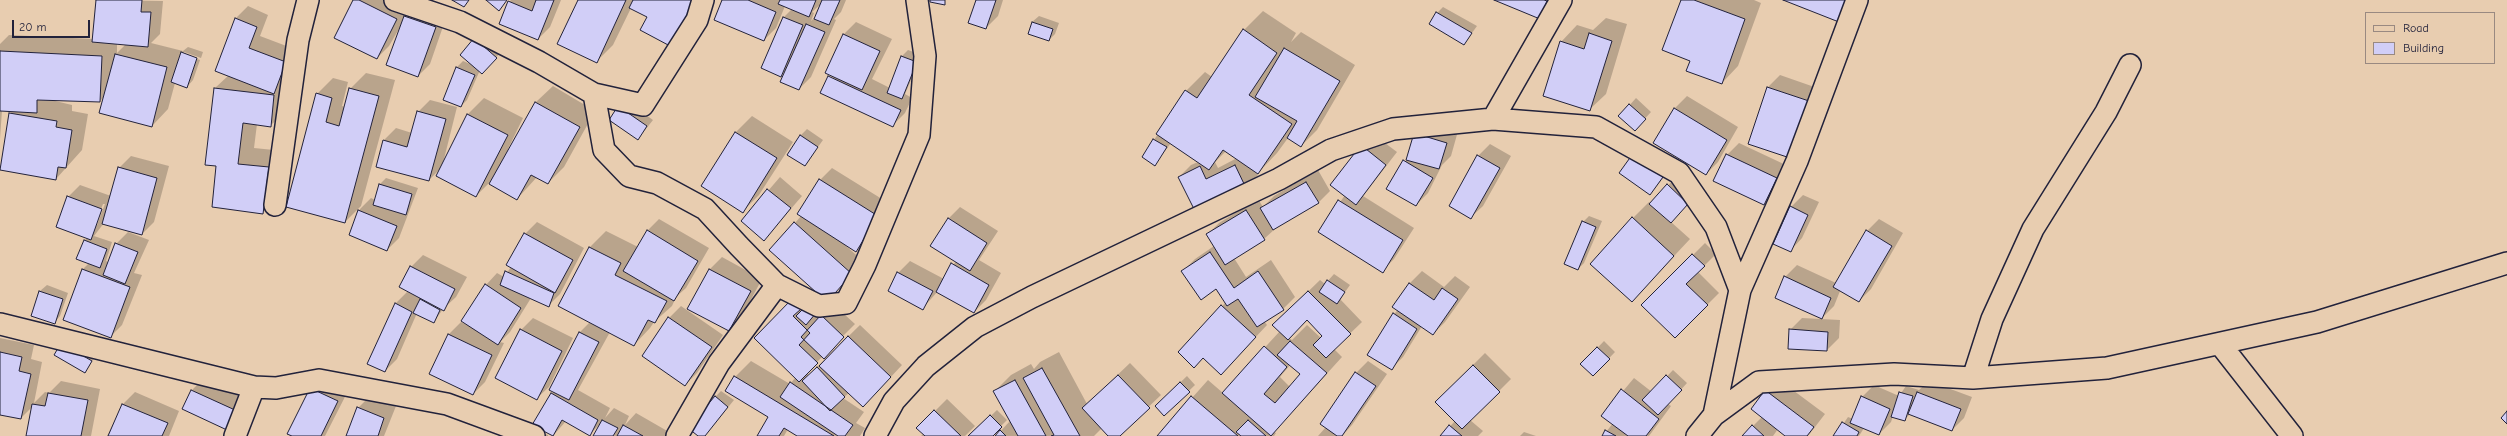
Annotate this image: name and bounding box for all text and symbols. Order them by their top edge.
scale bar [14,12,92,38]
legend [2365,12,2495,64]
text: 20 m [19,20,47,34]
text: Road [2403,21,2429,35]
text: Building [2403,41,2444,55]

